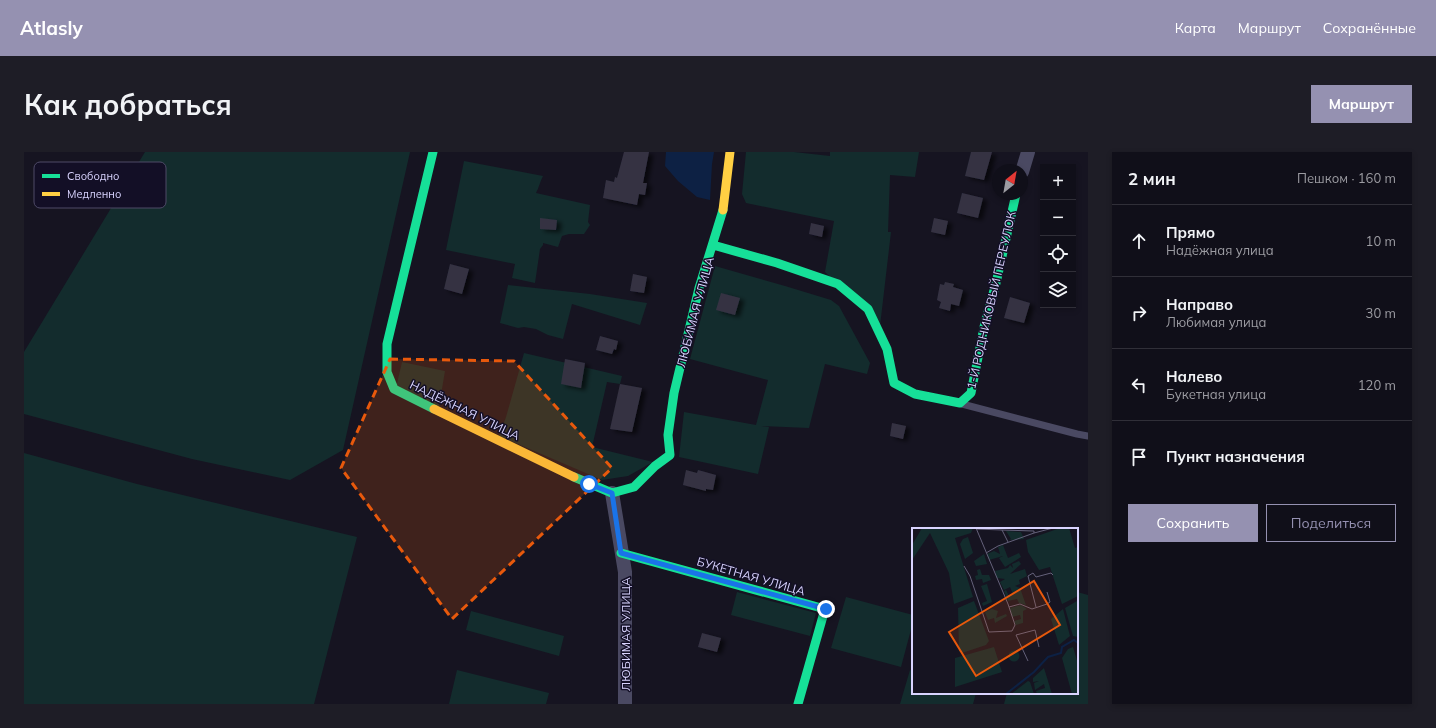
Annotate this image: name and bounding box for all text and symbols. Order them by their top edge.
text: Atlasly [20,16,83,40]
text: Карта [1175,19,1216,37]
text: Маршрут [1238,19,1301,37]
text: Сохранённые [1323,19,1416,37]
button: Маршрут [1311,85,1412,123]
text: Как добраться [24,87,232,122]
legend [34,162,166,208]
north arrow [992,164,1028,200]
map controls [1040,164,1076,308]
button: + [1040,164,1076,200]
text: 2 мин [1128,168,1176,189]
text: Свободно [67,169,120,183]
text: Пешком · 160 m [1297,170,1396,186]
text: Медленно [67,187,121,201]
button: − [1040,200,1076,236]
street label: 1-Й РОДНИКОВЫЙ ПЕРЕУЛОК [963,209,1019,390]
text: Прямо [1166,223,1215,242]
icon: ahead [1128,230,1150,252]
text: 10 m [1366,233,1396,249]
button: locate [1040,236,1076,272]
text: Надёжная улица [1166,242,1274,258]
street label: ЛЮБИМАЯ УЛИЦА [673,255,717,369]
button: layers [1040,272,1076,308]
text: Направо [1166,295,1233,314]
icon: right [1128,302,1150,324]
text: 30 m [1366,305,1396,321]
text: Любимая улица [1166,314,1267,330]
text: Налево [1166,367,1222,386]
icon: left [1128,374,1150,396]
street label: НАДЁЖНАЯ УЛИЦА [408,377,523,443]
text: 120 m [1358,377,1396,393]
text: Букетная улица [1166,386,1266,402]
icon: arrive [1128,446,1150,468]
text: Пункт назначения [1166,447,1305,466]
route start [580,475,598,493]
button: Сохранить [1128,504,1258,542]
button: Поделиться [1266,504,1396,542]
inset map [912,528,1078,694]
street label: БУКЕТНАЯ УЛИЦА [695,553,807,599]
street label: ЛЮБИМАЯ УЛИЦА [618,577,633,691]
route end [817,600,835,618]

